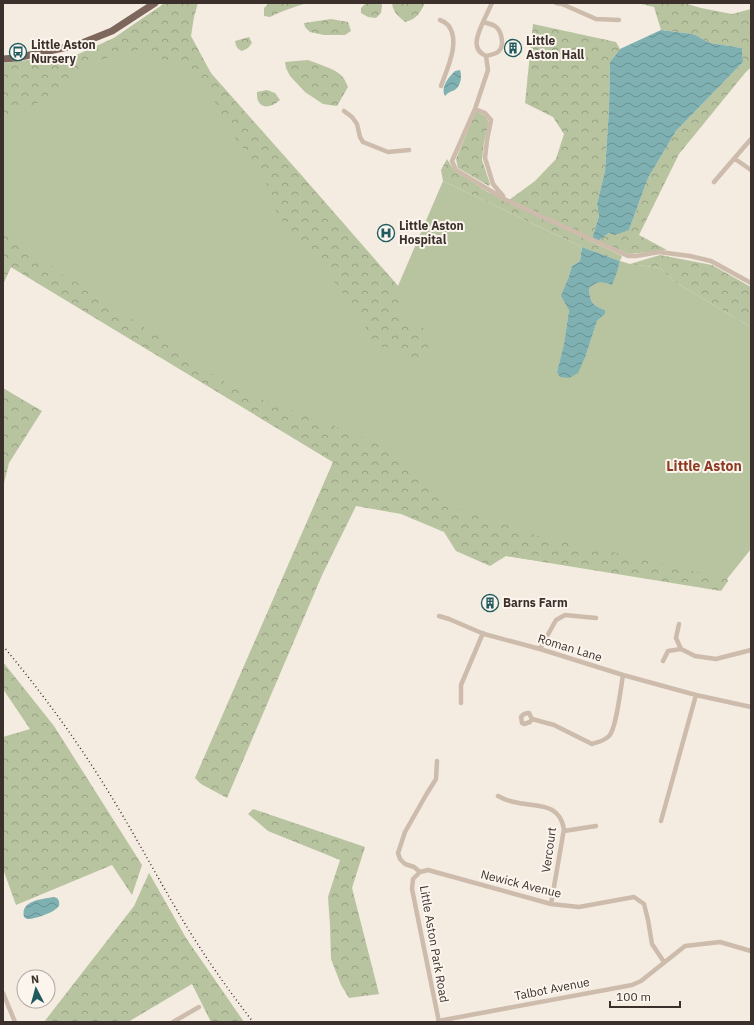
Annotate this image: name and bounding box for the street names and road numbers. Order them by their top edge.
street label: Roman Lane [536,631,605,665]
street label: Vercourt [538,826,559,874]
street label: Newick Avenue [479,866,563,901]
street label: Little Aston Park Road [417,884,452,1004]
street label: Talbot Avenue [513,974,591,1003]

